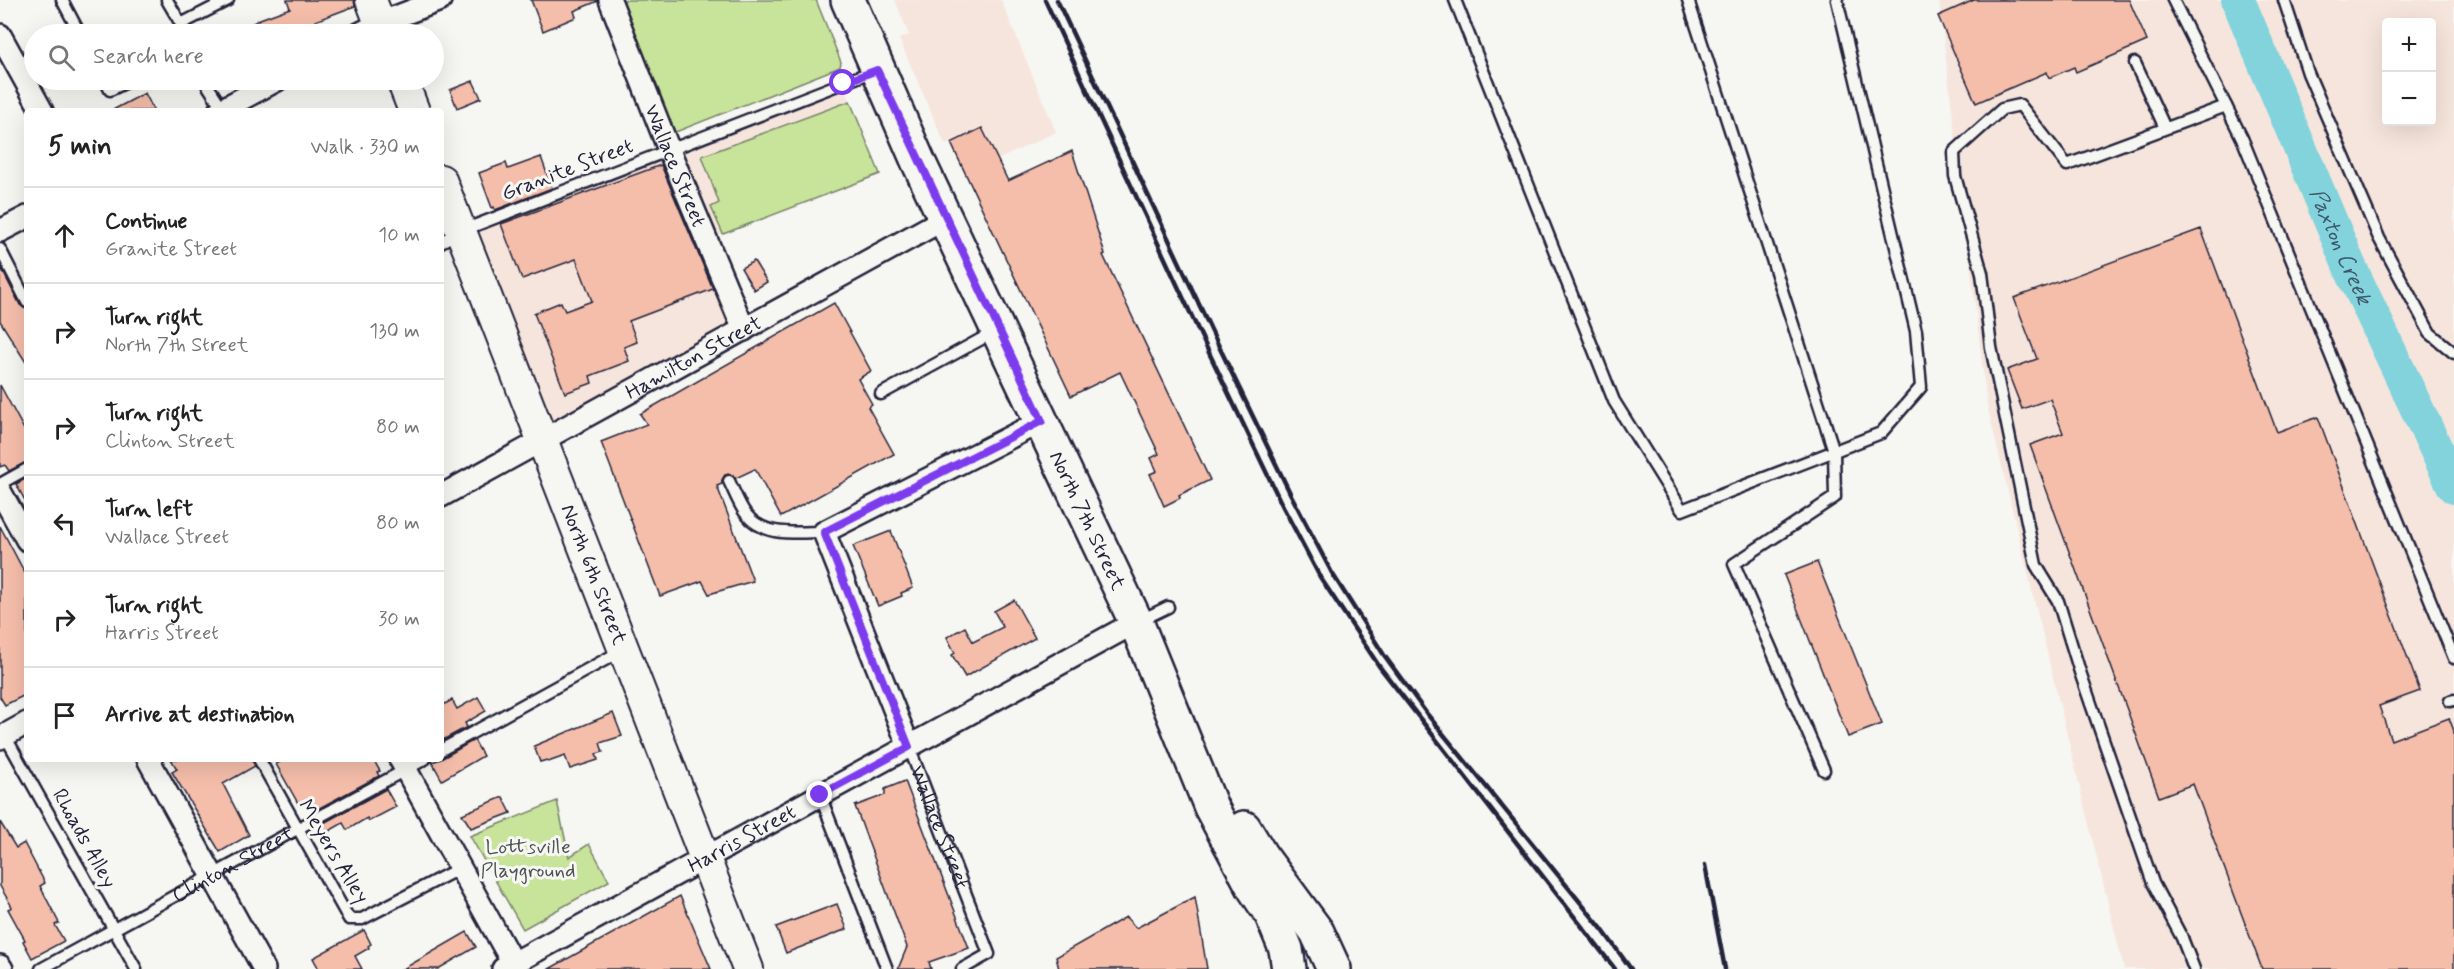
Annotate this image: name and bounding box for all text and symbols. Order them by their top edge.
map controls [2382,18,2436,126]
button: + [2382,18,2436,72]
search box [24,24,444,90]
icon: search [45,41,78,74]
text: Search here [93,43,204,71]
route start [829,69,855,95]
button: − [2382,72,2436,126]
street label: Wallace Street [637,100,713,231]
text: 5 min [48,130,112,164]
street label: Granite Street [498,132,637,208]
text: Walk · 330 m [311,134,420,161]
water label: Paxton Creek [2302,184,2378,311]
text: Continue [105,208,187,236]
icon: ahead [48,219,81,252]
text: 10 m [378,222,420,249]
text: Granite Street [105,236,237,263]
text: Turn right [105,304,203,332]
street label: Hamilton Street [621,309,767,407]
icon: right [48,315,81,348]
text: 130 m [369,318,420,345]
text: North 7th Street [105,332,248,359]
text: Turn right [105,400,203,428]
icon: right [48,411,81,444]
text: 80 m [376,414,420,441]
text: Clinton Street [105,428,235,455]
street label: North 7th Street [1042,447,1132,595]
text: Turn left [105,496,193,524]
street label: North 6th Street [553,500,634,650]
icon: left [48,507,81,540]
text: 80 m [376,510,420,537]
text: Wallace Street [105,524,229,551]
text: Turn right [105,592,203,620]
icon: right [48,603,81,636]
text: 30 m [378,606,420,633]
text: Harris Street [105,620,219,647]
icon: arrive [48,699,81,732]
text: Arrive at destination [105,701,295,729]
street label: Wallace Street [903,762,976,893]
route end [806,781,832,807]
street label: Rhoads Alley [45,784,123,893]
street label: Meyers Alley [291,794,375,909]
street label: Harris Street [683,798,801,880]
street label: Clinton Street [167,820,301,910]
park label: Lottsville Playground [480,833,576,885]

